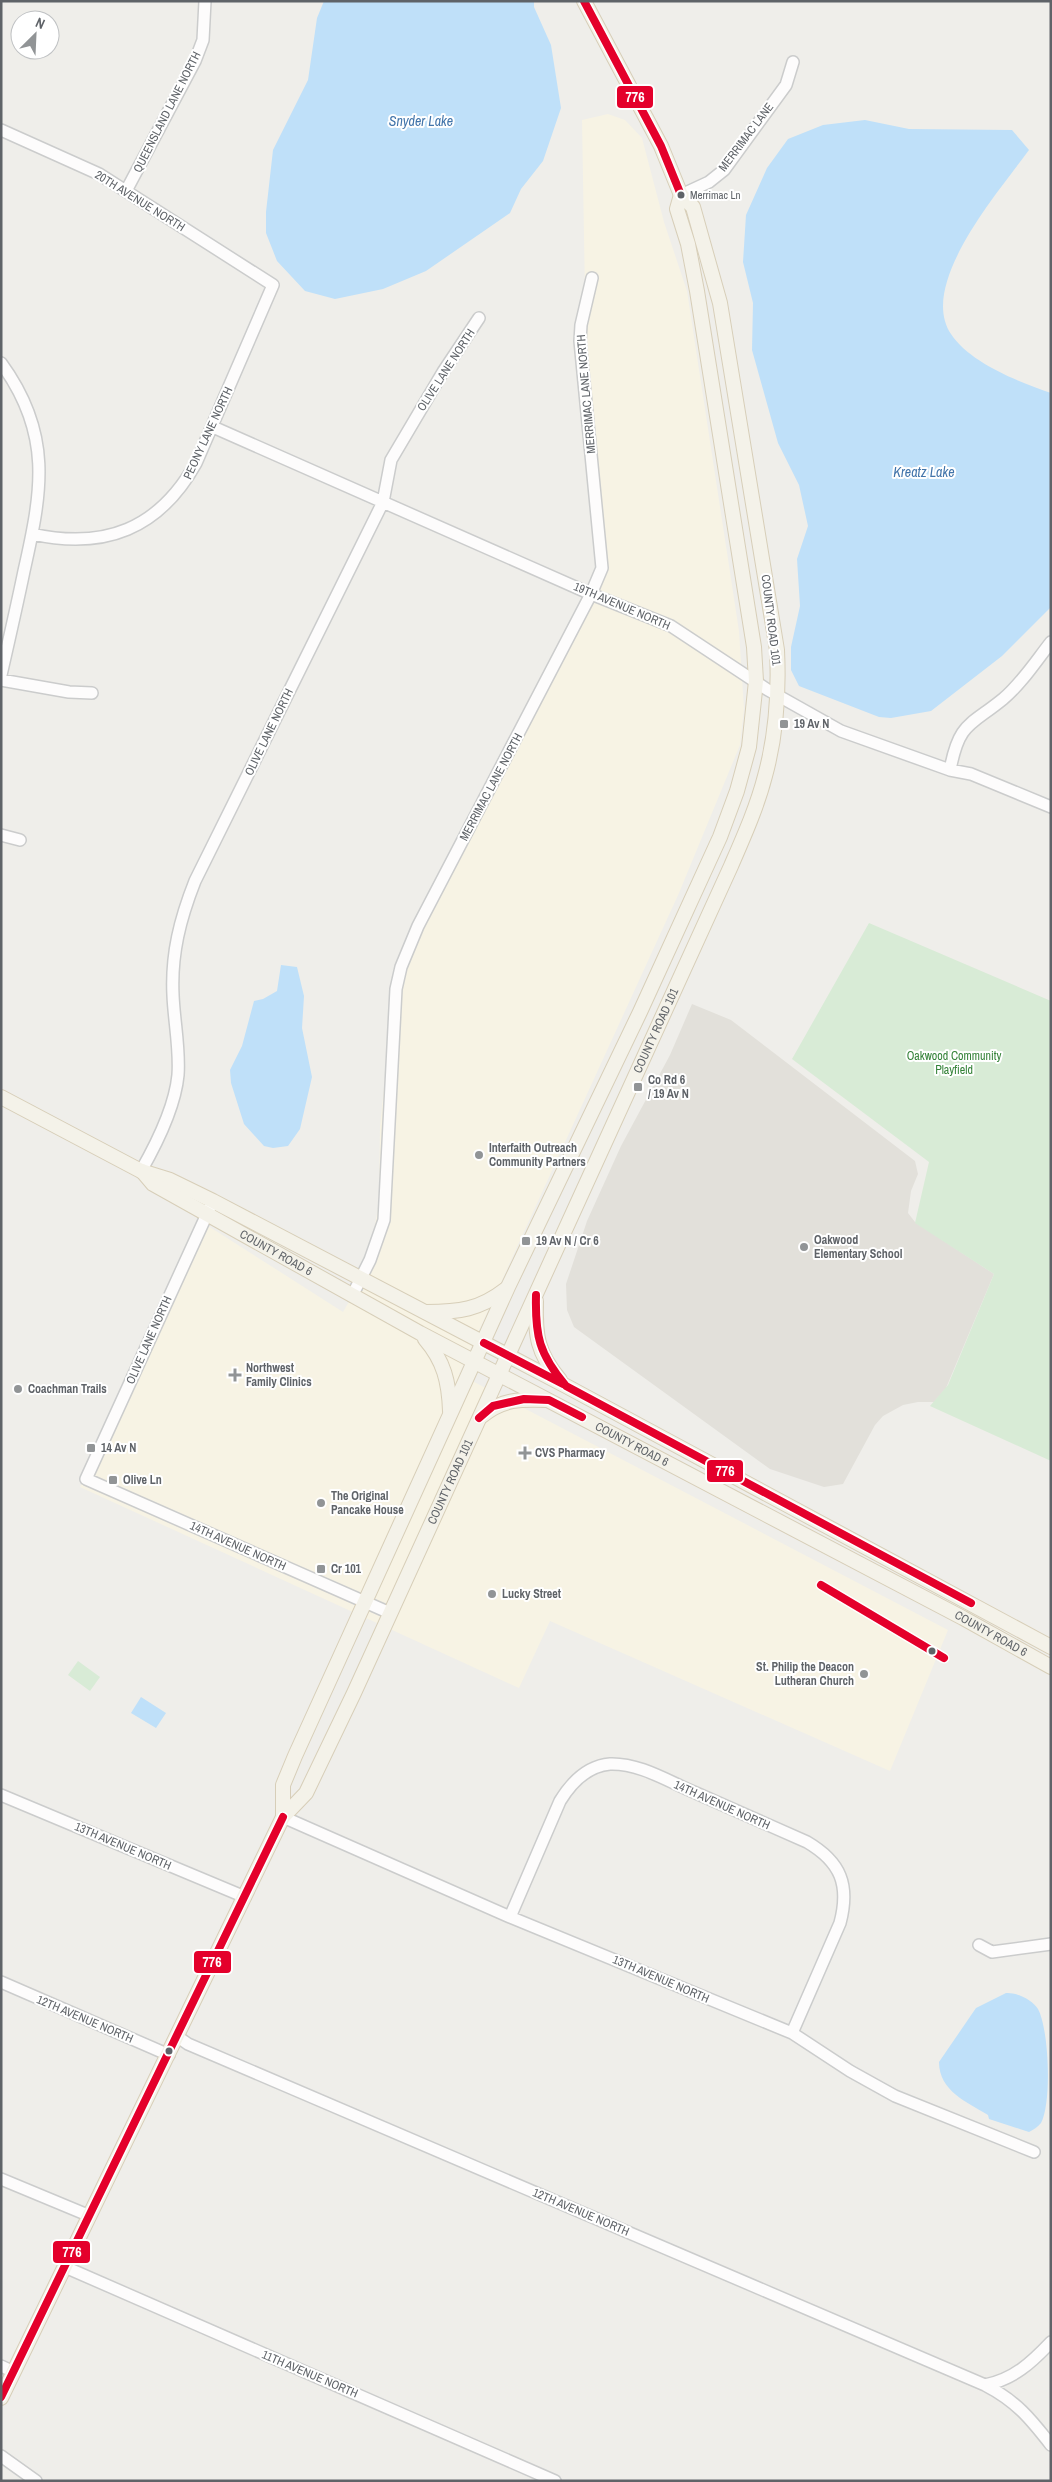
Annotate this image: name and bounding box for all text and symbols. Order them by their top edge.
north arrow [10,10,60,60]
text: N [33,13,48,33]
street label: QUEENSLAND LANE NORTH [130,49,204,175]
line badge: 776 [616,85,654,109]
text: 776 [625,88,645,106]
street label: MERRIMAC LANE [715,99,777,175]
water label: Snyder Lake [389,112,453,130]
street label: 20TH AVENUE NORTH [92,167,188,235]
place label: Merrimac Ln [690,188,741,202]
marker: Merrimac Ln [676,190,686,200]
street label: OLIVE LANE NORTH [413,326,479,414]
street label: MERRIMAC LANE NORTH [573,334,599,454]
street label: PEONY LANE NORTH [180,384,236,482]
water label: Kreatz Lake [893,463,955,481]
street label: COUNTY ROAD 101 [757,574,785,667]
street label: 19TH AVENUE NORTH [571,578,673,634]
street label: OLIVE LANE NORTH [241,686,297,778]
place label: 19 Av N [794,716,829,732]
marker: 19 Av N [778,718,790,730]
street label: MERRIMAC LANE NORTH [456,730,526,844]
street label: COUNTY ROAD 101 [630,985,683,1076]
park label: Oakwood Community Playfield [907,1048,1001,1078]
place label: Co Rd 6 / 19 Av N [648,1072,689,1102]
marker: Co Rd 6 / 19 Av N [632,1081,644,1093]
place label: Interfaith Outreach Community Partners [489,1140,586,1170]
marker: Interfaith Outreach Community Partners [473,1149,485,1161]
street label: COUNTY ROAD 6 [237,1226,315,1279]
place label: Oakwood Elementary School [814,1232,903,1262]
place label: 19 Av N / Cr 6 [536,1233,599,1249]
marker: 19 Av N / Cr 6 [520,1235,532,1247]
marker: Oakwood Elementary School [798,1241,810,1253]
street label: OLIVE LANE NORTH [122,1293,176,1387]
place label: Northwest Family Clinics [246,1360,312,1390]
marker: Northwest Family Clinics [228,1368,242,1382]
place label: Coachman Trails [28,1381,107,1397]
marker: Coachman Trails [12,1383,24,1395]
street label: COUNTY ROAD 6 [592,1418,671,1470]
street label: COUNTY ROAD 101 [424,1436,477,1527]
place label: 14 Av N [101,1440,136,1456]
marker: 14 Av N [85,1442,97,1454]
place label: CVS Pharmacy [535,1445,606,1461]
marker: CVS Pharmacy [519,1447,531,1459]
line badge: 776 [706,1459,744,1483]
text: 776 [715,1462,735,1480]
place label: Olive Ln [123,1472,162,1488]
marker: Olive Ln [107,1474,119,1486]
place label: The Original Pancake House [331,1488,404,1518]
marker: The Original Pancake House [315,1497,327,1509]
street label: 14TH AVENUE NORTH [187,1518,289,1574]
place label: Cr 101 [331,1561,362,1577]
marker: Cr 101 [315,1563,327,1575]
place label: Lucky Street [502,1586,562,1602]
marker: Lucky Street [486,1588,498,1600]
street label: COUNTY ROAD 6 [952,1607,1030,1660]
unlabelled marker [927,1646,937,1656]
place label: St. Philip the Deacon Lutheran Church [756,1659,854,1689]
marker: St. Philip the Deacon Lutheran Church [858,1668,870,1680]
street label: 14TH AVENUE NORTH [671,1777,773,1833]
street label: 13TH AVENUE NORTH [72,1818,174,1874]
line badge: 776 [193,1950,232,1974]
street label: 13TH AVENUE NORTH [610,1951,712,2007]
text: 776 [202,1953,222,1971]
street label: 12TH AVENUE NORTH [34,1991,136,2047]
unlabelled marker [164,2046,174,2056]
street label: 12TH AVENUE NORTH [530,2184,632,2240]
line badge: 776 [52,2240,91,2264]
text: 776 [62,2243,82,2261]
street label: 11TH AVENUE NORTH [260,2347,360,2401]

